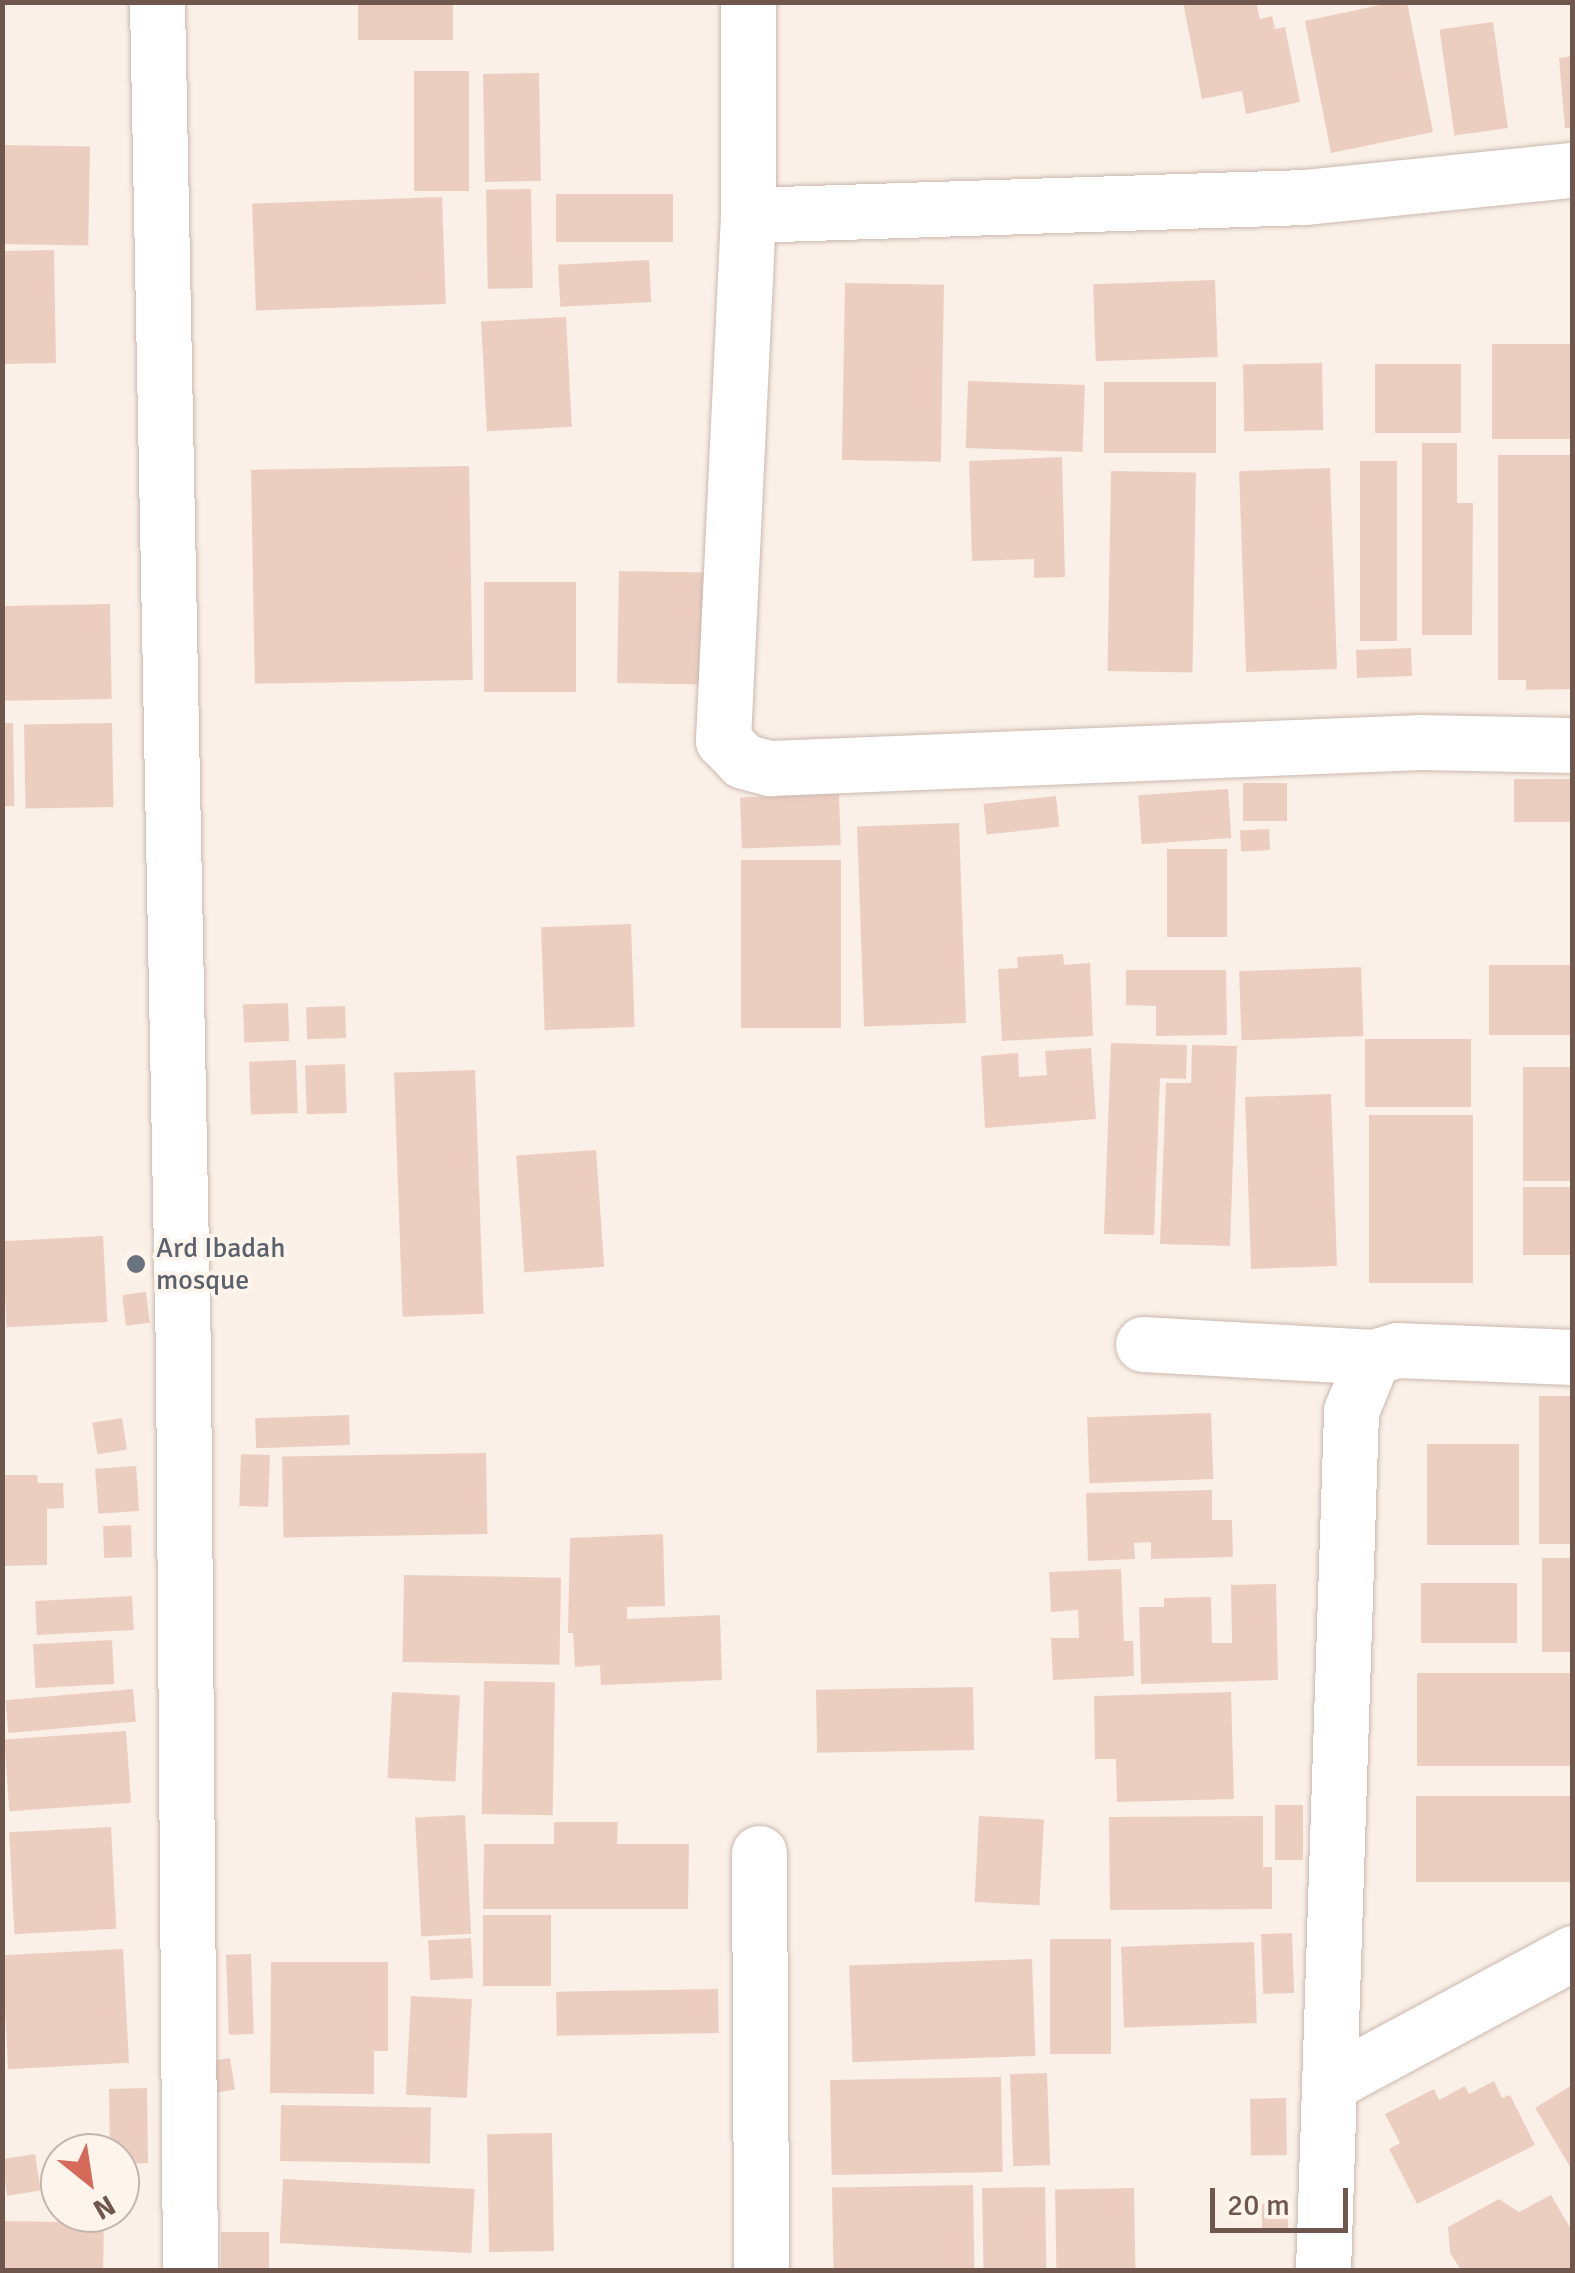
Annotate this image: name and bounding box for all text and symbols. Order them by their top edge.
place label: Ard Ibadah mosque [156,1231,286,1297]
marker: Ard Ibadah mosque [125,1253,147,1275]
north arrow [40,2133,140,2233]
scale bar [1215,2168,1352,2230]
text: 20 m [1227,2187,1290,2224]
text: N [87,2188,121,2227]

